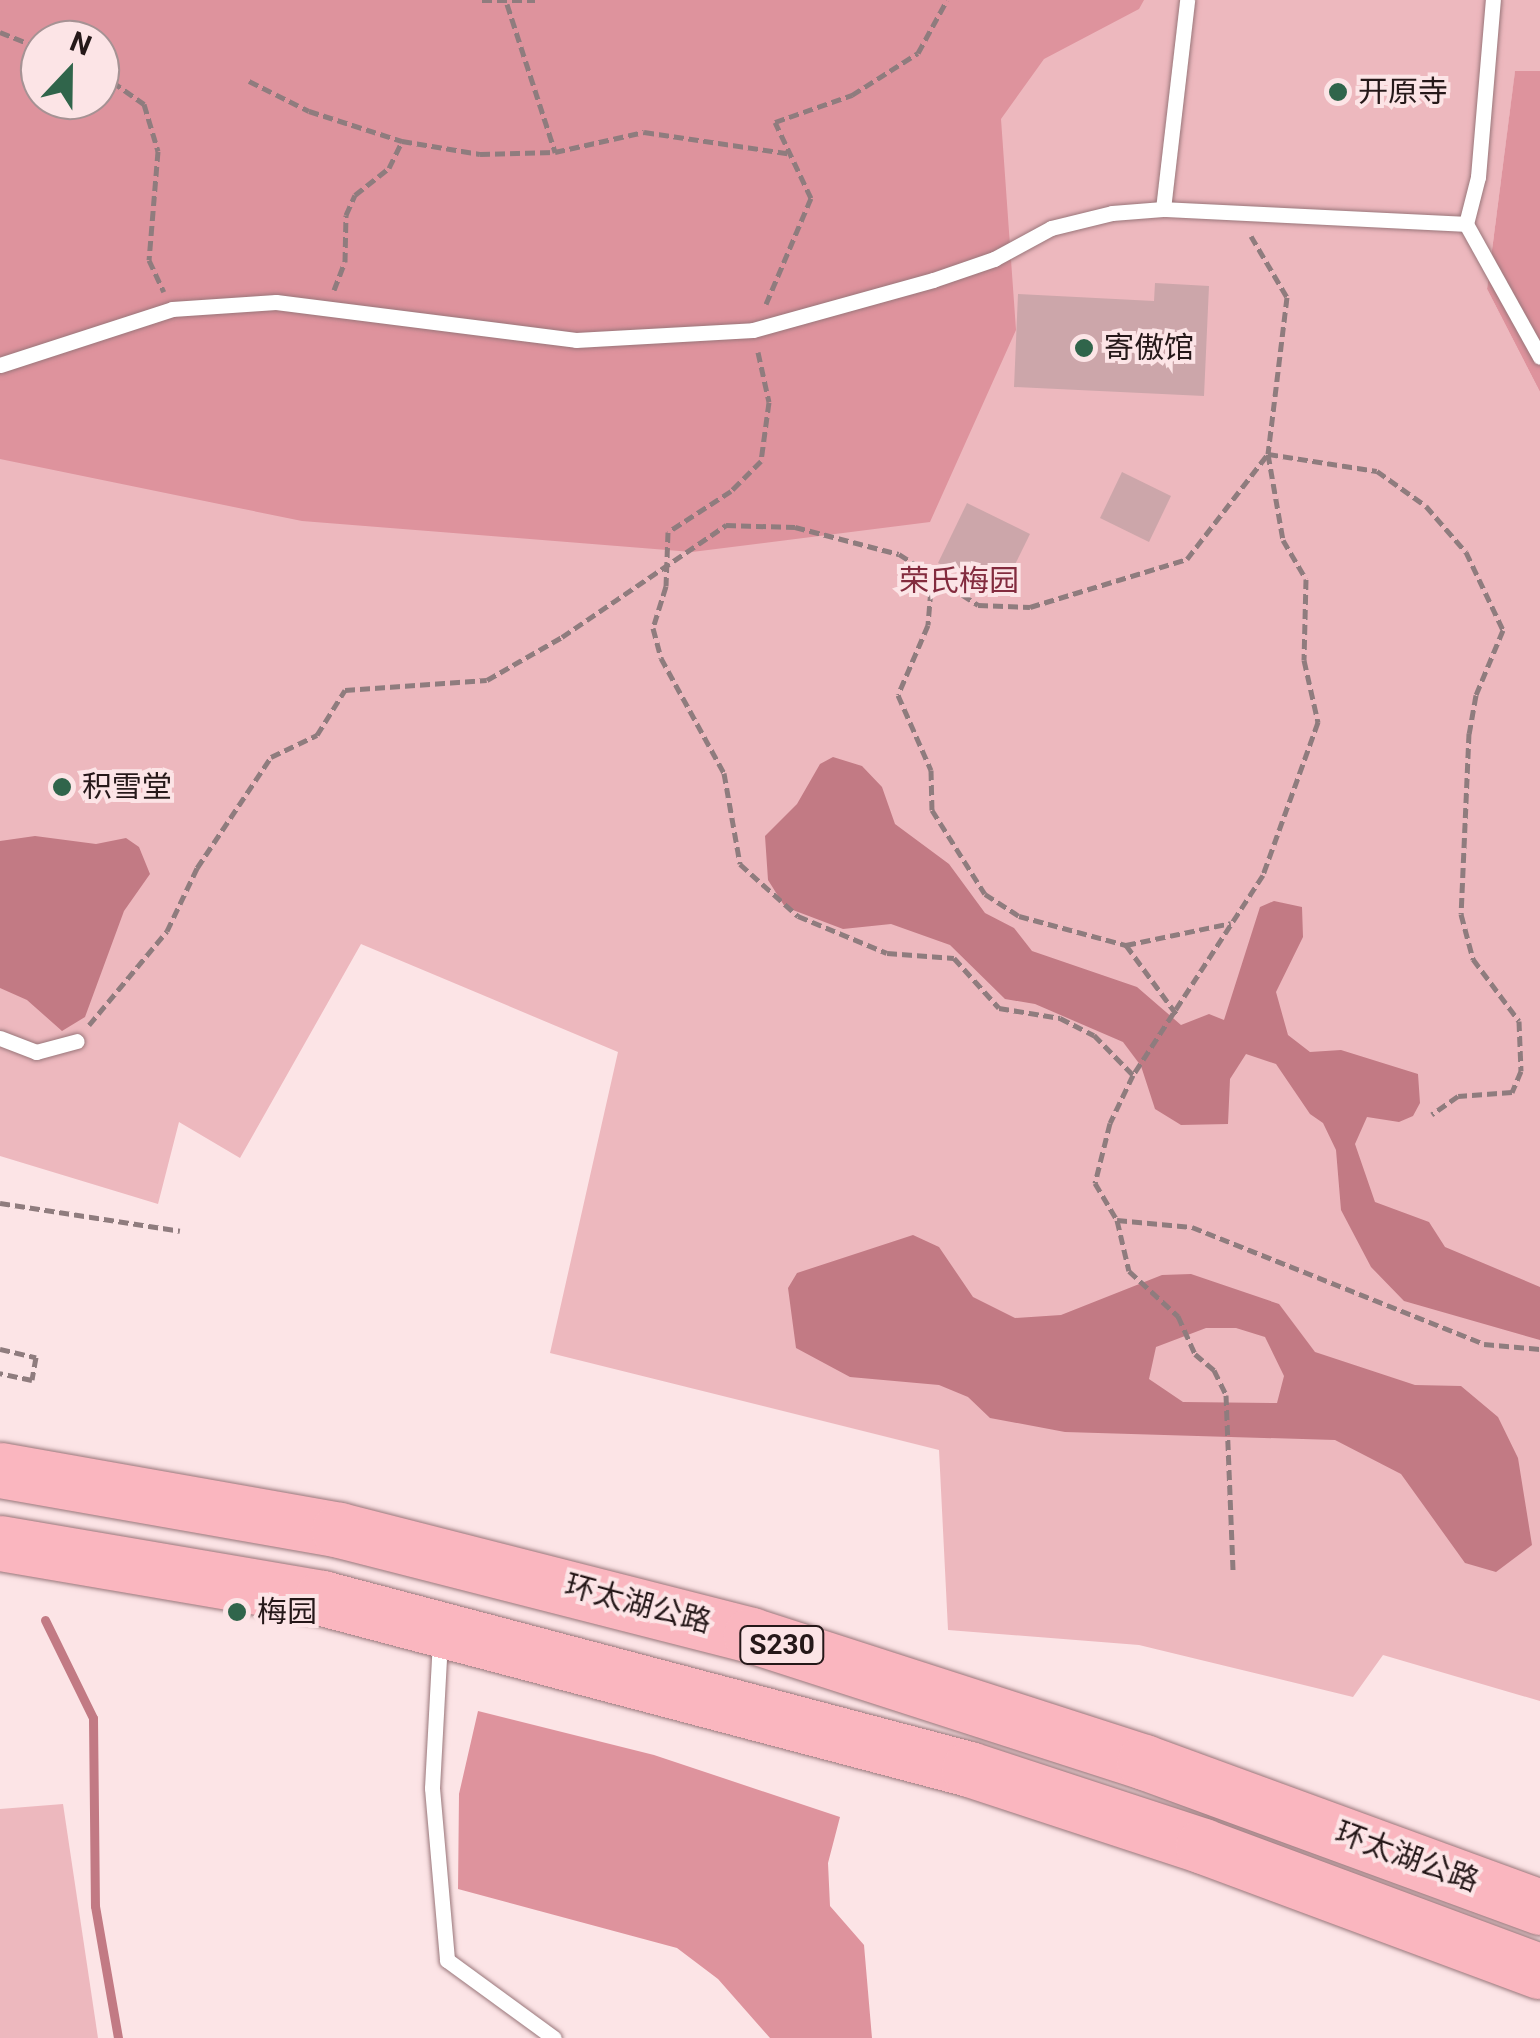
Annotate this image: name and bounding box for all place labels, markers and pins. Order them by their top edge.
place label: 开原寺 [1358,74,1448,110]
marker: 开原寺 [1327,81,1349,103]
place label: 寄傲馆 [1104,330,1194,366]
marker: 寄傲馆 [1073,337,1095,359]
place label: 积雪堂 [82,769,172,805]
marker: 积雪堂 [51,776,73,798]
place label: 梅园 [257,1594,317,1630]
marker: 梅园 [226,1601,248,1623]

